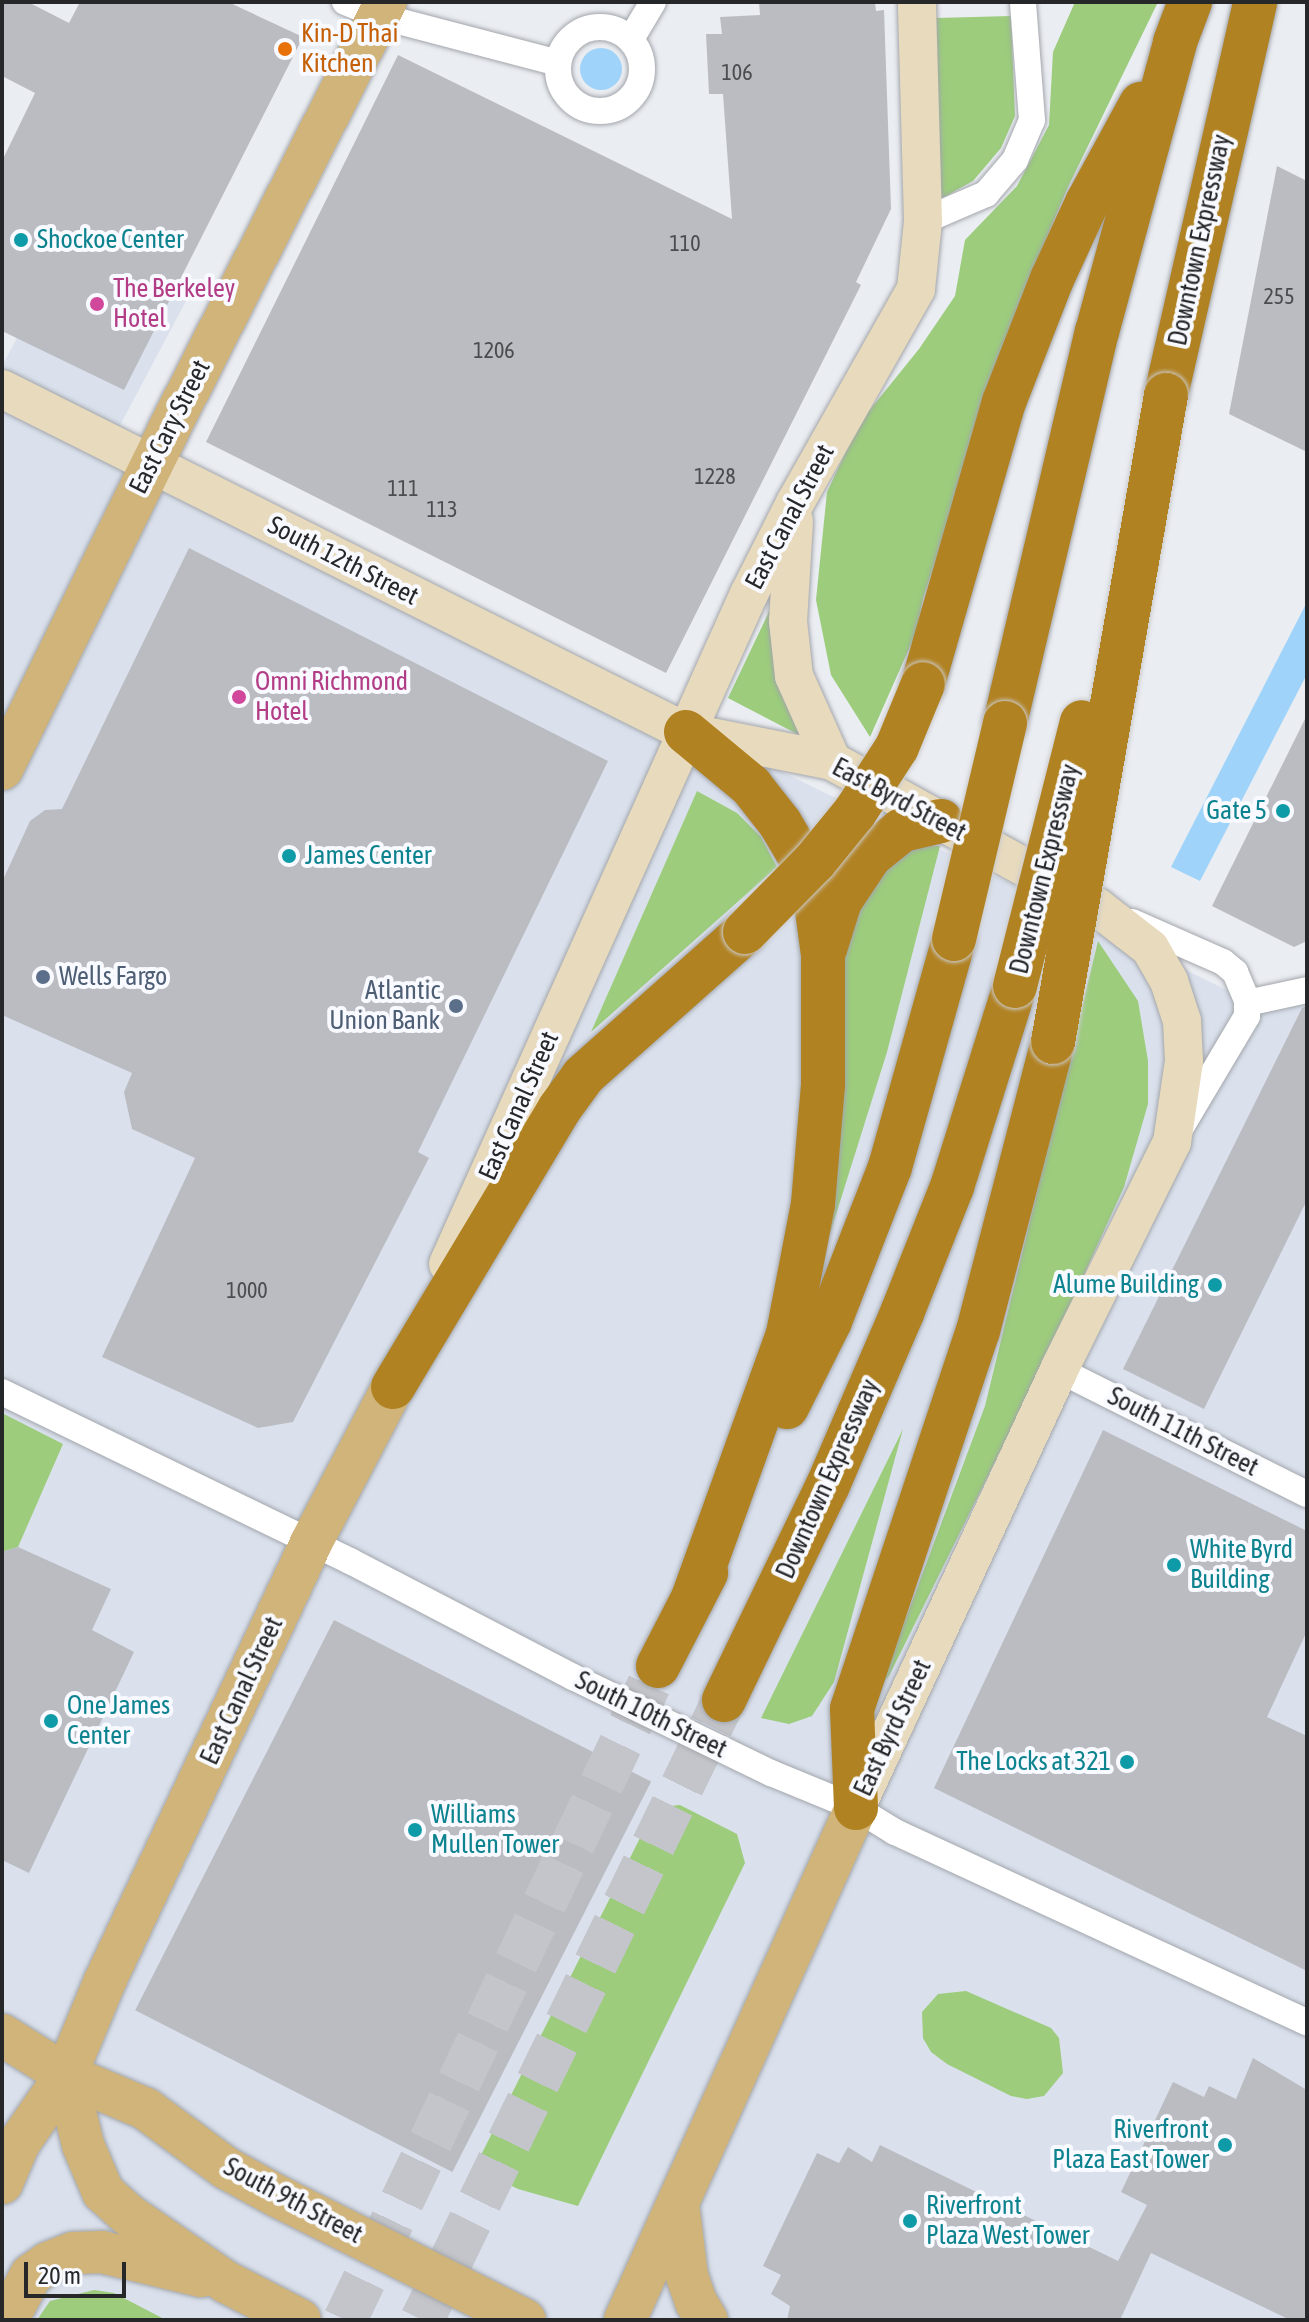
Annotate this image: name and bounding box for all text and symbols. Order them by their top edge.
place label: Kin-D Thai Kitchen [301,18,399,80]
marker: Kin-D Thai Kitchen [276,40,294,58]
house number: 106 [721,60,753,86]
street label: Downtown Expressway [1162,131,1238,349]
place label: Shockoe Center [37,224,184,256]
marker: Shockoe Center [12,231,30,249]
house number: 110 [669,231,701,257]
place label: The Berkeley Hotel [113,273,235,334]
house number: 255 [1263,284,1295,310]
marker: The Berkeley Hotel [88,295,106,313]
house number: 1206 [473,338,515,364]
street label: East Cary Street [123,355,217,499]
street label: East Canal Street [739,439,841,595]
house number: 1228 [694,464,736,490]
house number: 111 [387,476,419,502]
house number: 113 [426,497,458,523]
street label: South 12th Street [263,510,423,612]
place label: Omni Richmond Hotel [255,666,408,728]
marker: Omni Richmond Hotel [230,688,248,706]
street label: East Byrd Street [827,752,971,848]
street label: Downtown Expressway [1004,761,1086,977]
place label: Gate 5 [1206,795,1267,827]
marker: Gate 5 [1274,802,1292,820]
place label: James Center [305,840,431,872]
marker: James Center [280,847,298,865]
place label: Wells Fargo [59,961,167,993]
marker: Wells Fargo [34,968,52,986]
place label: Atlantic Union Bank [329,975,440,1036]
marker: Atlantic Union Bank [447,997,465,1015]
street label: East Canal Street [472,1027,566,1185]
place label: Alume Building [1053,1269,1199,1301]
marker: Alume Building [1206,1276,1224,1294]
house number: 1000 [226,1278,268,1304]
street label: Downtown Expressway [770,1374,886,1584]
street label: South 11th Street [1103,1381,1263,1483]
place label: White Byrd Building [1190,1534,1293,1596]
marker: White Byrd Building [1165,1556,1183,1574]
street label: East Canal Street [194,1612,290,1770]
street label: East Byrd Street [848,1655,938,1801]
street label: South 10th Street [570,1665,732,1765]
place label: One James Center [67,1690,170,1752]
marker: One James Center [42,1712,60,1730]
place label: The Locks at 321 [956,1746,1111,1778]
marker: The Locks at 321 [1118,1753,1136,1771]
place label: Williams Mullen Tower [431,1799,559,1860]
marker: Williams Mullen Tower [406,1821,424,1839]
place label: Riverfront Plaza East Tower [1052,2114,1209,2176]
marker: Riverfront Plaza East Tower [1216,2136,1234,2154]
street label: South 9th Street [218,2151,368,2251]
place label: Riverfront Plaza West Tower [926,2190,1089,2252]
marker: Riverfront Plaza West Tower [901,2212,919,2230]
scale bar [28,2246,130,2296]
text: 20 m [38,2262,81,2289]

